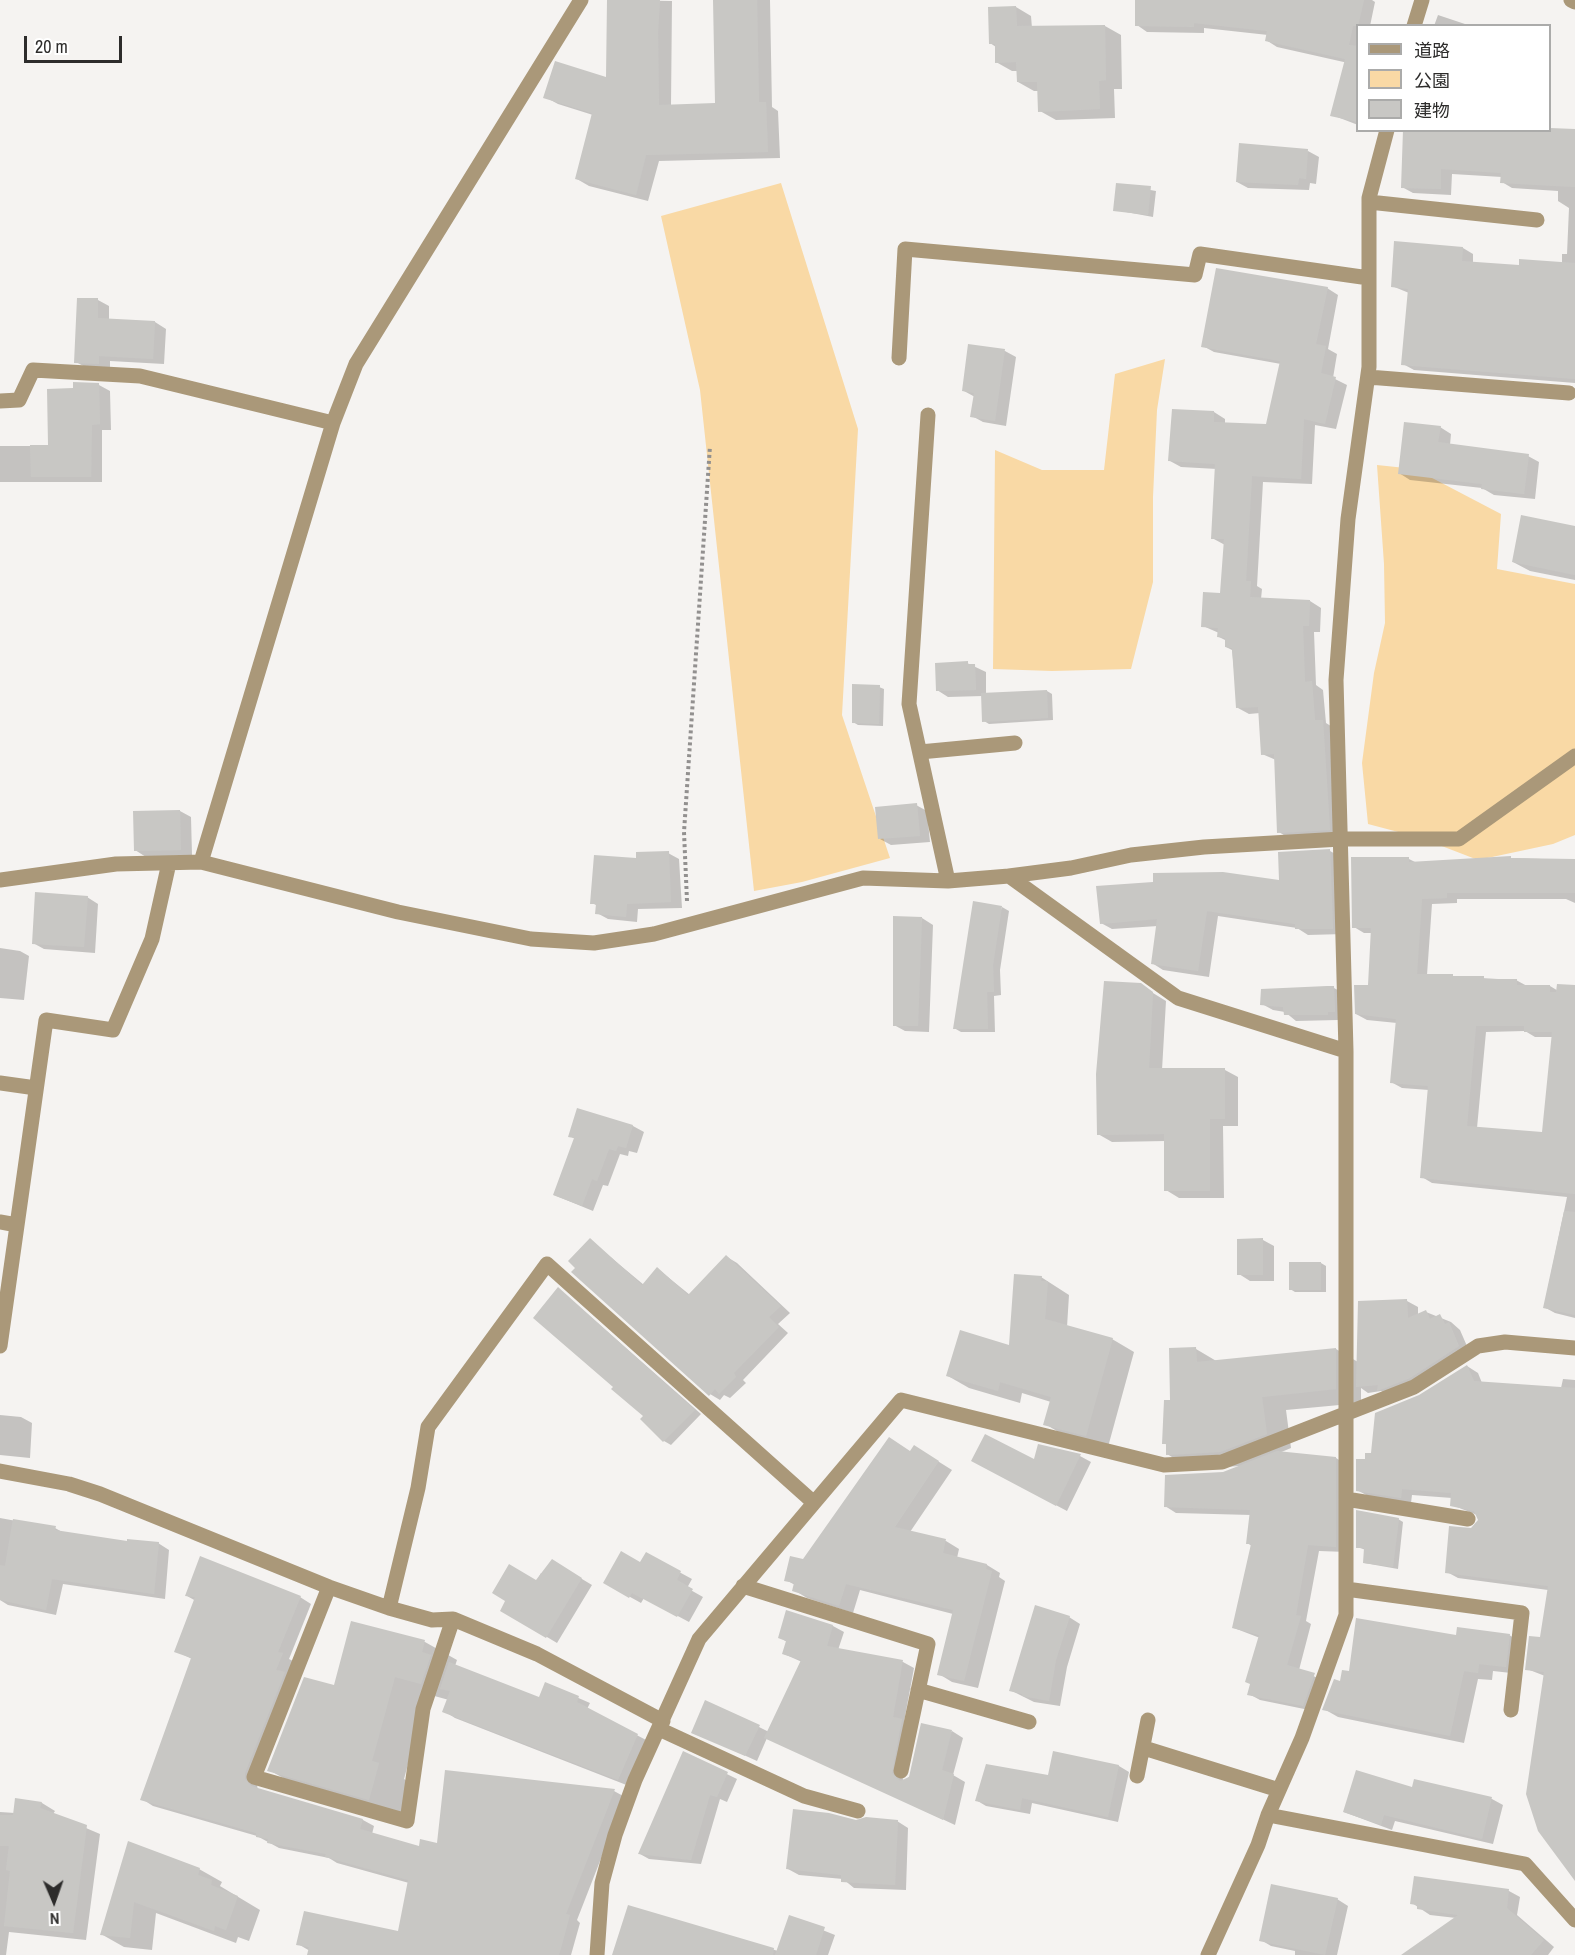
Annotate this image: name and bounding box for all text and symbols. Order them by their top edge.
scale bar [27,24,124,62]
legend [1356,24,1551,132]
text: 20 m [35,34,68,59]
text: 道路 [1414,38,1450,63]
text: 公園 [1414,68,1450,93]
text: 建物 [1414,98,1450,123]
north arrow [24,1871,84,1931]
text: N [50,1908,60,1930]

